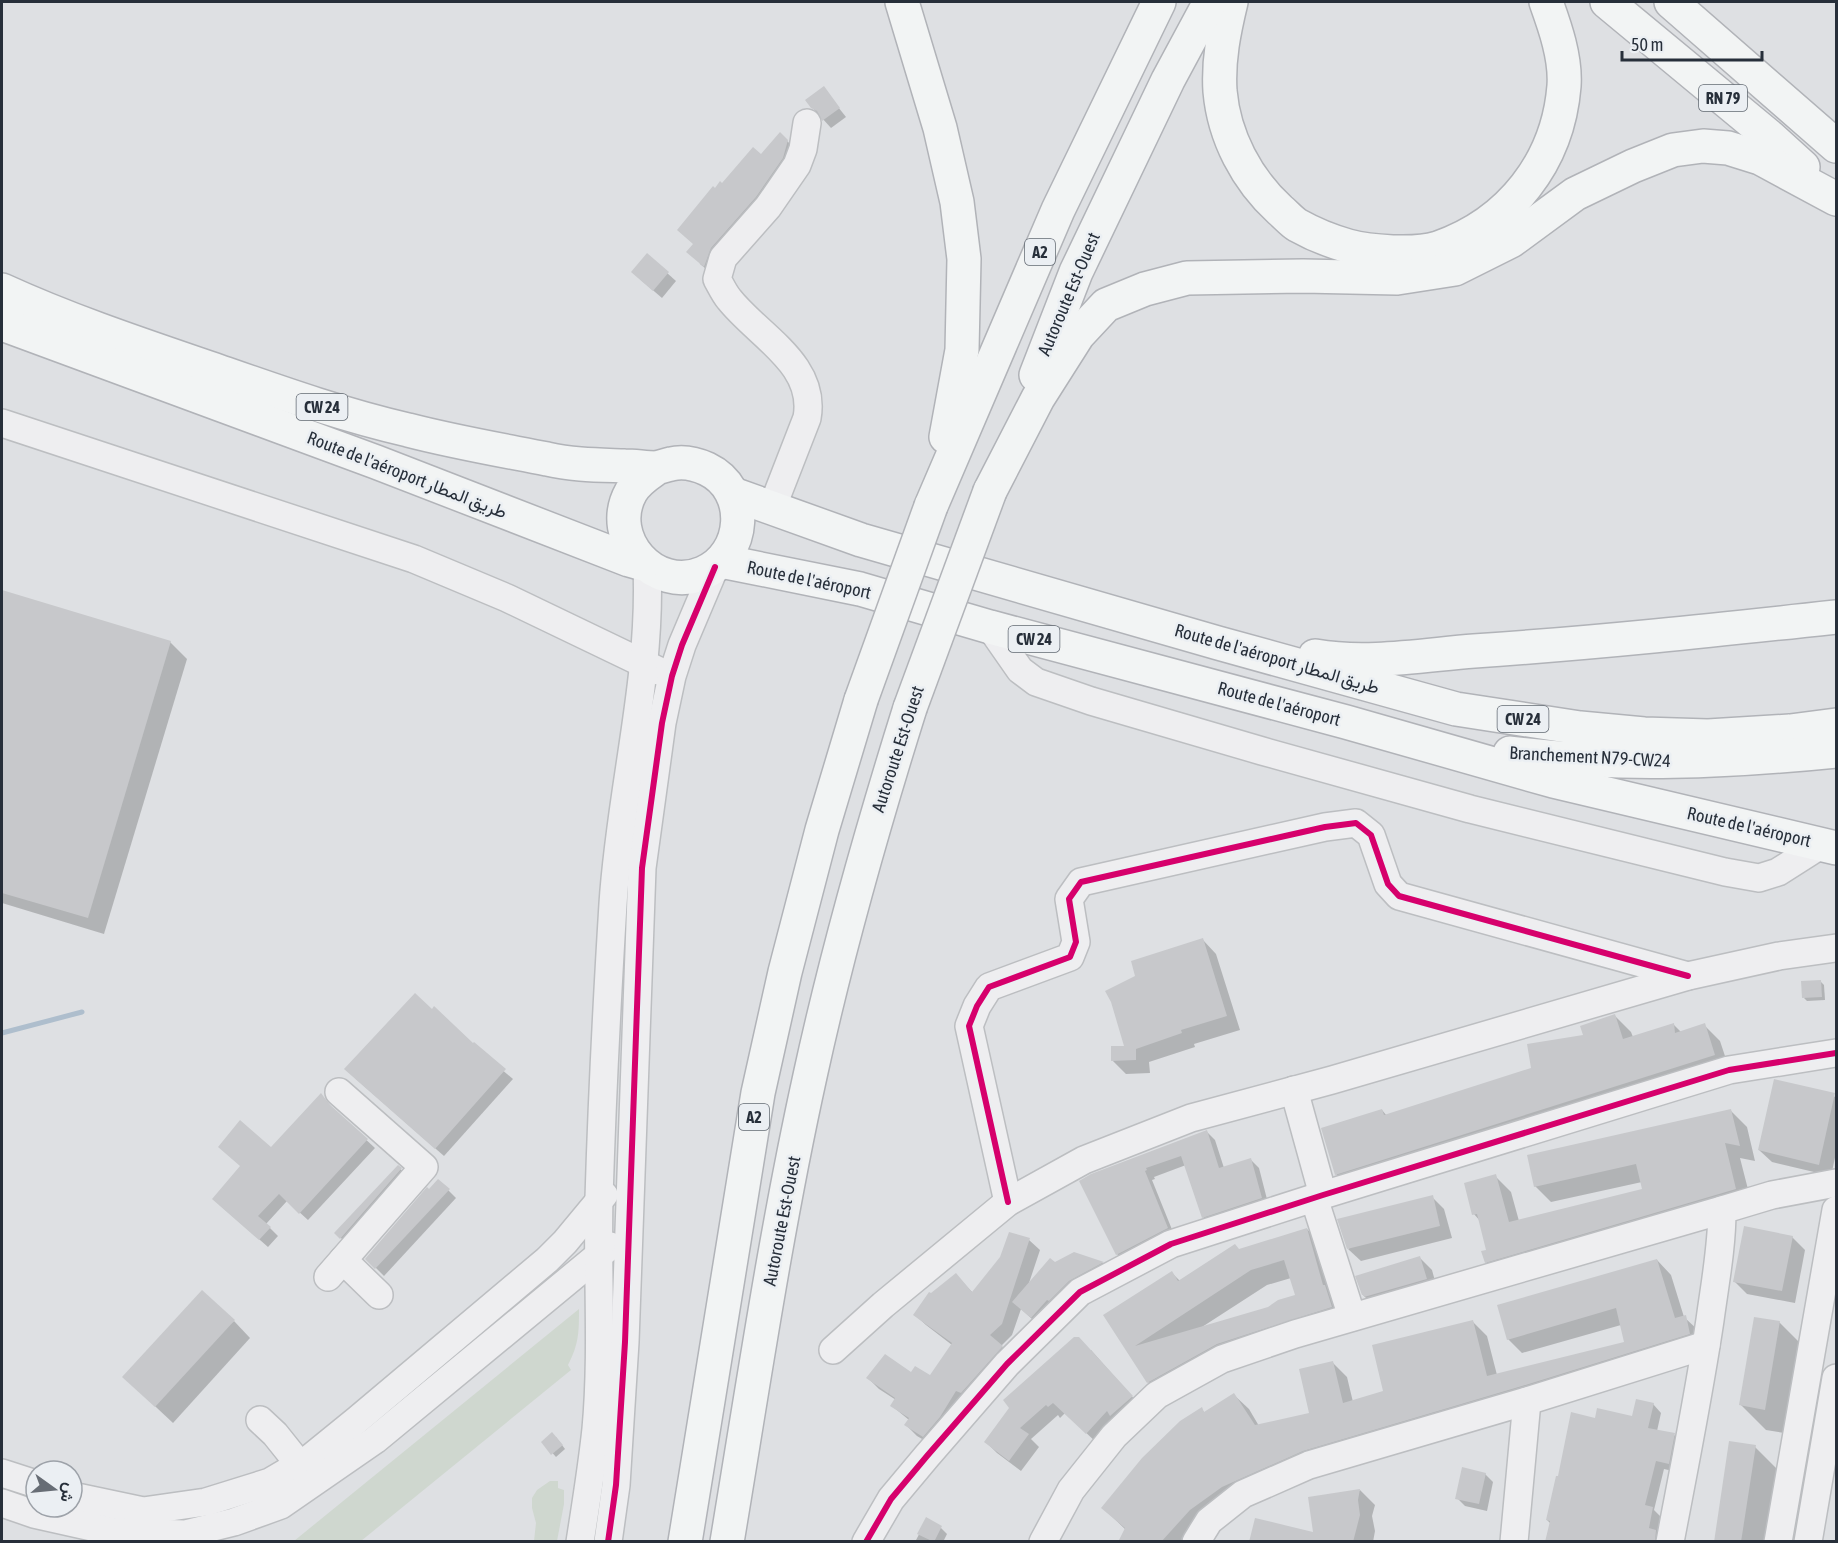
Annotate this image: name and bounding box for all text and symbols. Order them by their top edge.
scale bar [1622,24,1762,62]
text: 50 m [1631,34,1663,55]
road number: RN 79 [1699,85,1747,111]
street label: Autoroute Est-Ouest [1033,229,1104,359]
road number: A2 [1025,239,1055,265]
road number: CW 24 [296,394,348,420]
street label: Route de l'aéroport طريق المطار [304,427,510,523]
street label: Route de l'aéroport [745,556,873,603]
street label: Route de l'aéroport طريق المطار [1172,619,1382,699]
road number: CW 24 [1008,626,1060,652]
street label: Route de l'aéroport [1215,677,1343,730]
street label: Autoroute Est-Ouest [867,683,928,815]
road number: CW 24 [1498,706,1549,732]
street label: Branchement N79-CW24 [1509,742,1671,771]
street label: Route de l'aéroport [1685,802,1813,851]
road number: A2 [739,1104,769,1130]
street label: Autoroute Est-Ouest [759,1154,804,1288]
north arrow [24,1459,84,1519]
text: ش [56,1481,80,1505]

